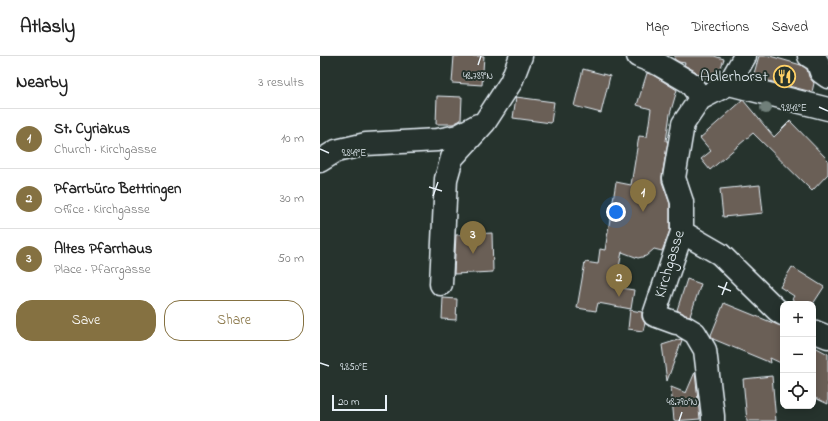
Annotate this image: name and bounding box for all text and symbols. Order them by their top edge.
text: Atlasly [20,14,75,41]
text: Map [646,17,669,38]
text: Directions [691,17,749,38]
text: Saved [771,17,808,38]
restaurant icon: Adlerhorst [771,64,797,90]
place label: Adlerhorst [700,65,769,89]
text: 48.789°N [463,69,493,84]
text: Nearby [16,70,68,95]
text: 3 results [258,73,304,92]
text: 9.848°E [781,101,807,116]
text: St. Cyriakus [54,118,130,140]
text: 1 [27,129,31,148]
text: 10 m [281,129,304,148]
text: Church · Kirchgasse [54,140,157,159]
text: 9.849°E [342,146,366,161]
text: Pfarrbüro Bettringen [54,178,181,200]
pin: 1 [630,179,656,212]
text: 2 [26,189,32,208]
text: 30 m [280,189,304,208]
text: Office · Kirchgasse [54,200,150,219]
your location [606,202,626,222]
pin: 3 [460,221,486,254]
street label: Kirchgasse [648,226,692,301]
text: Altes Pfarrhaus [54,238,152,260]
text: 3 [26,249,32,268]
text: 50 m [278,249,304,268]
text: Place · Pfarrgasse [54,260,151,279]
pin: 2 [606,264,632,297]
button: Save [16,300,156,341]
button: Share [164,300,304,341]
map controls [780,301,816,409]
button: + [780,301,816,337]
button: − [780,337,816,373]
text: 9.850°E [340,360,368,375]
button: locate [780,373,816,409]
scale bar [332,393,387,412]
text: 20 m [338,394,360,410]
text: 48.790°N [667,395,698,410]

